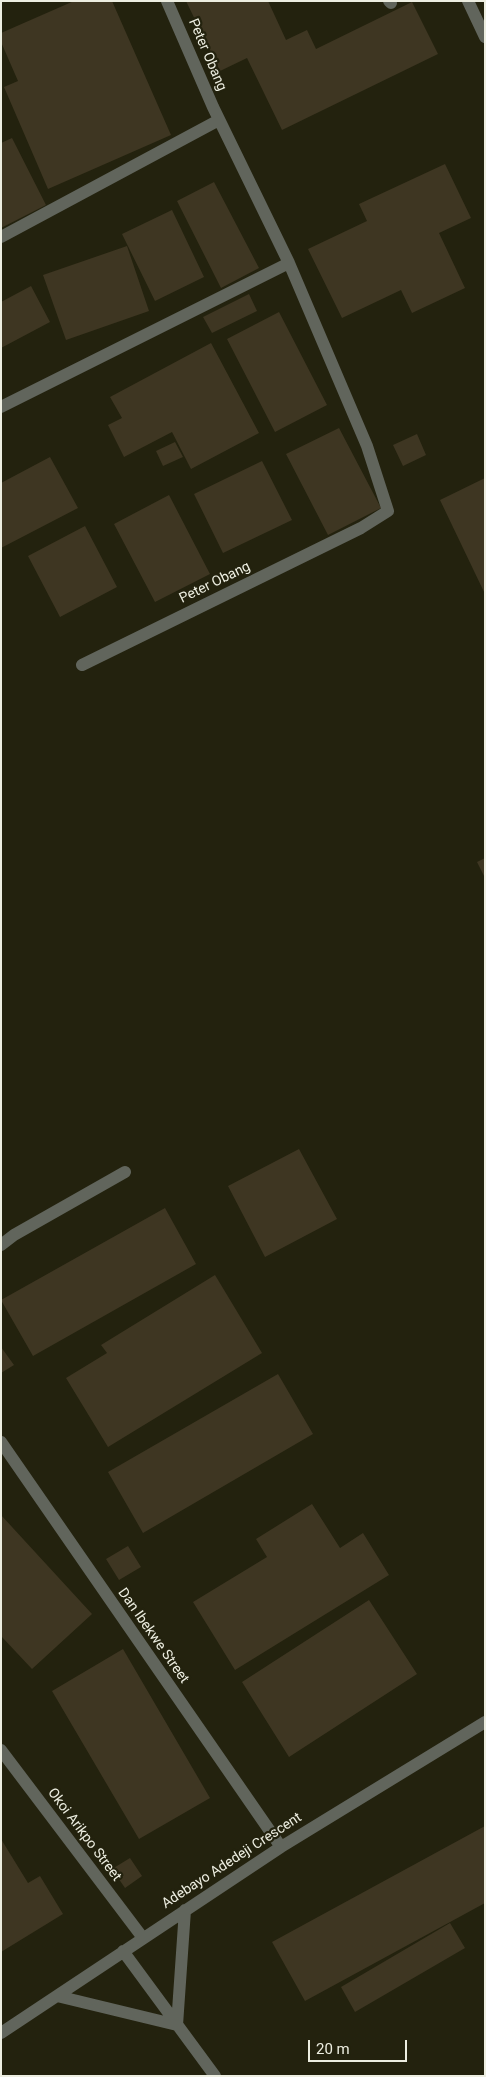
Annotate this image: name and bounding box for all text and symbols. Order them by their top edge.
street label: Peter Obang [184,16,230,94]
street label: Peter Obang [177,559,253,607]
street label: Dan Ibekwe Street [114,1585,192,1687]
street label: Okoi Arikpo Street [44,1785,124,1885]
street label: Adebayo Adedeji Crescent [159,1810,305,1912]
scale bar [311,2030,410,2062]
text: 20 m [316,2040,350,2058]

